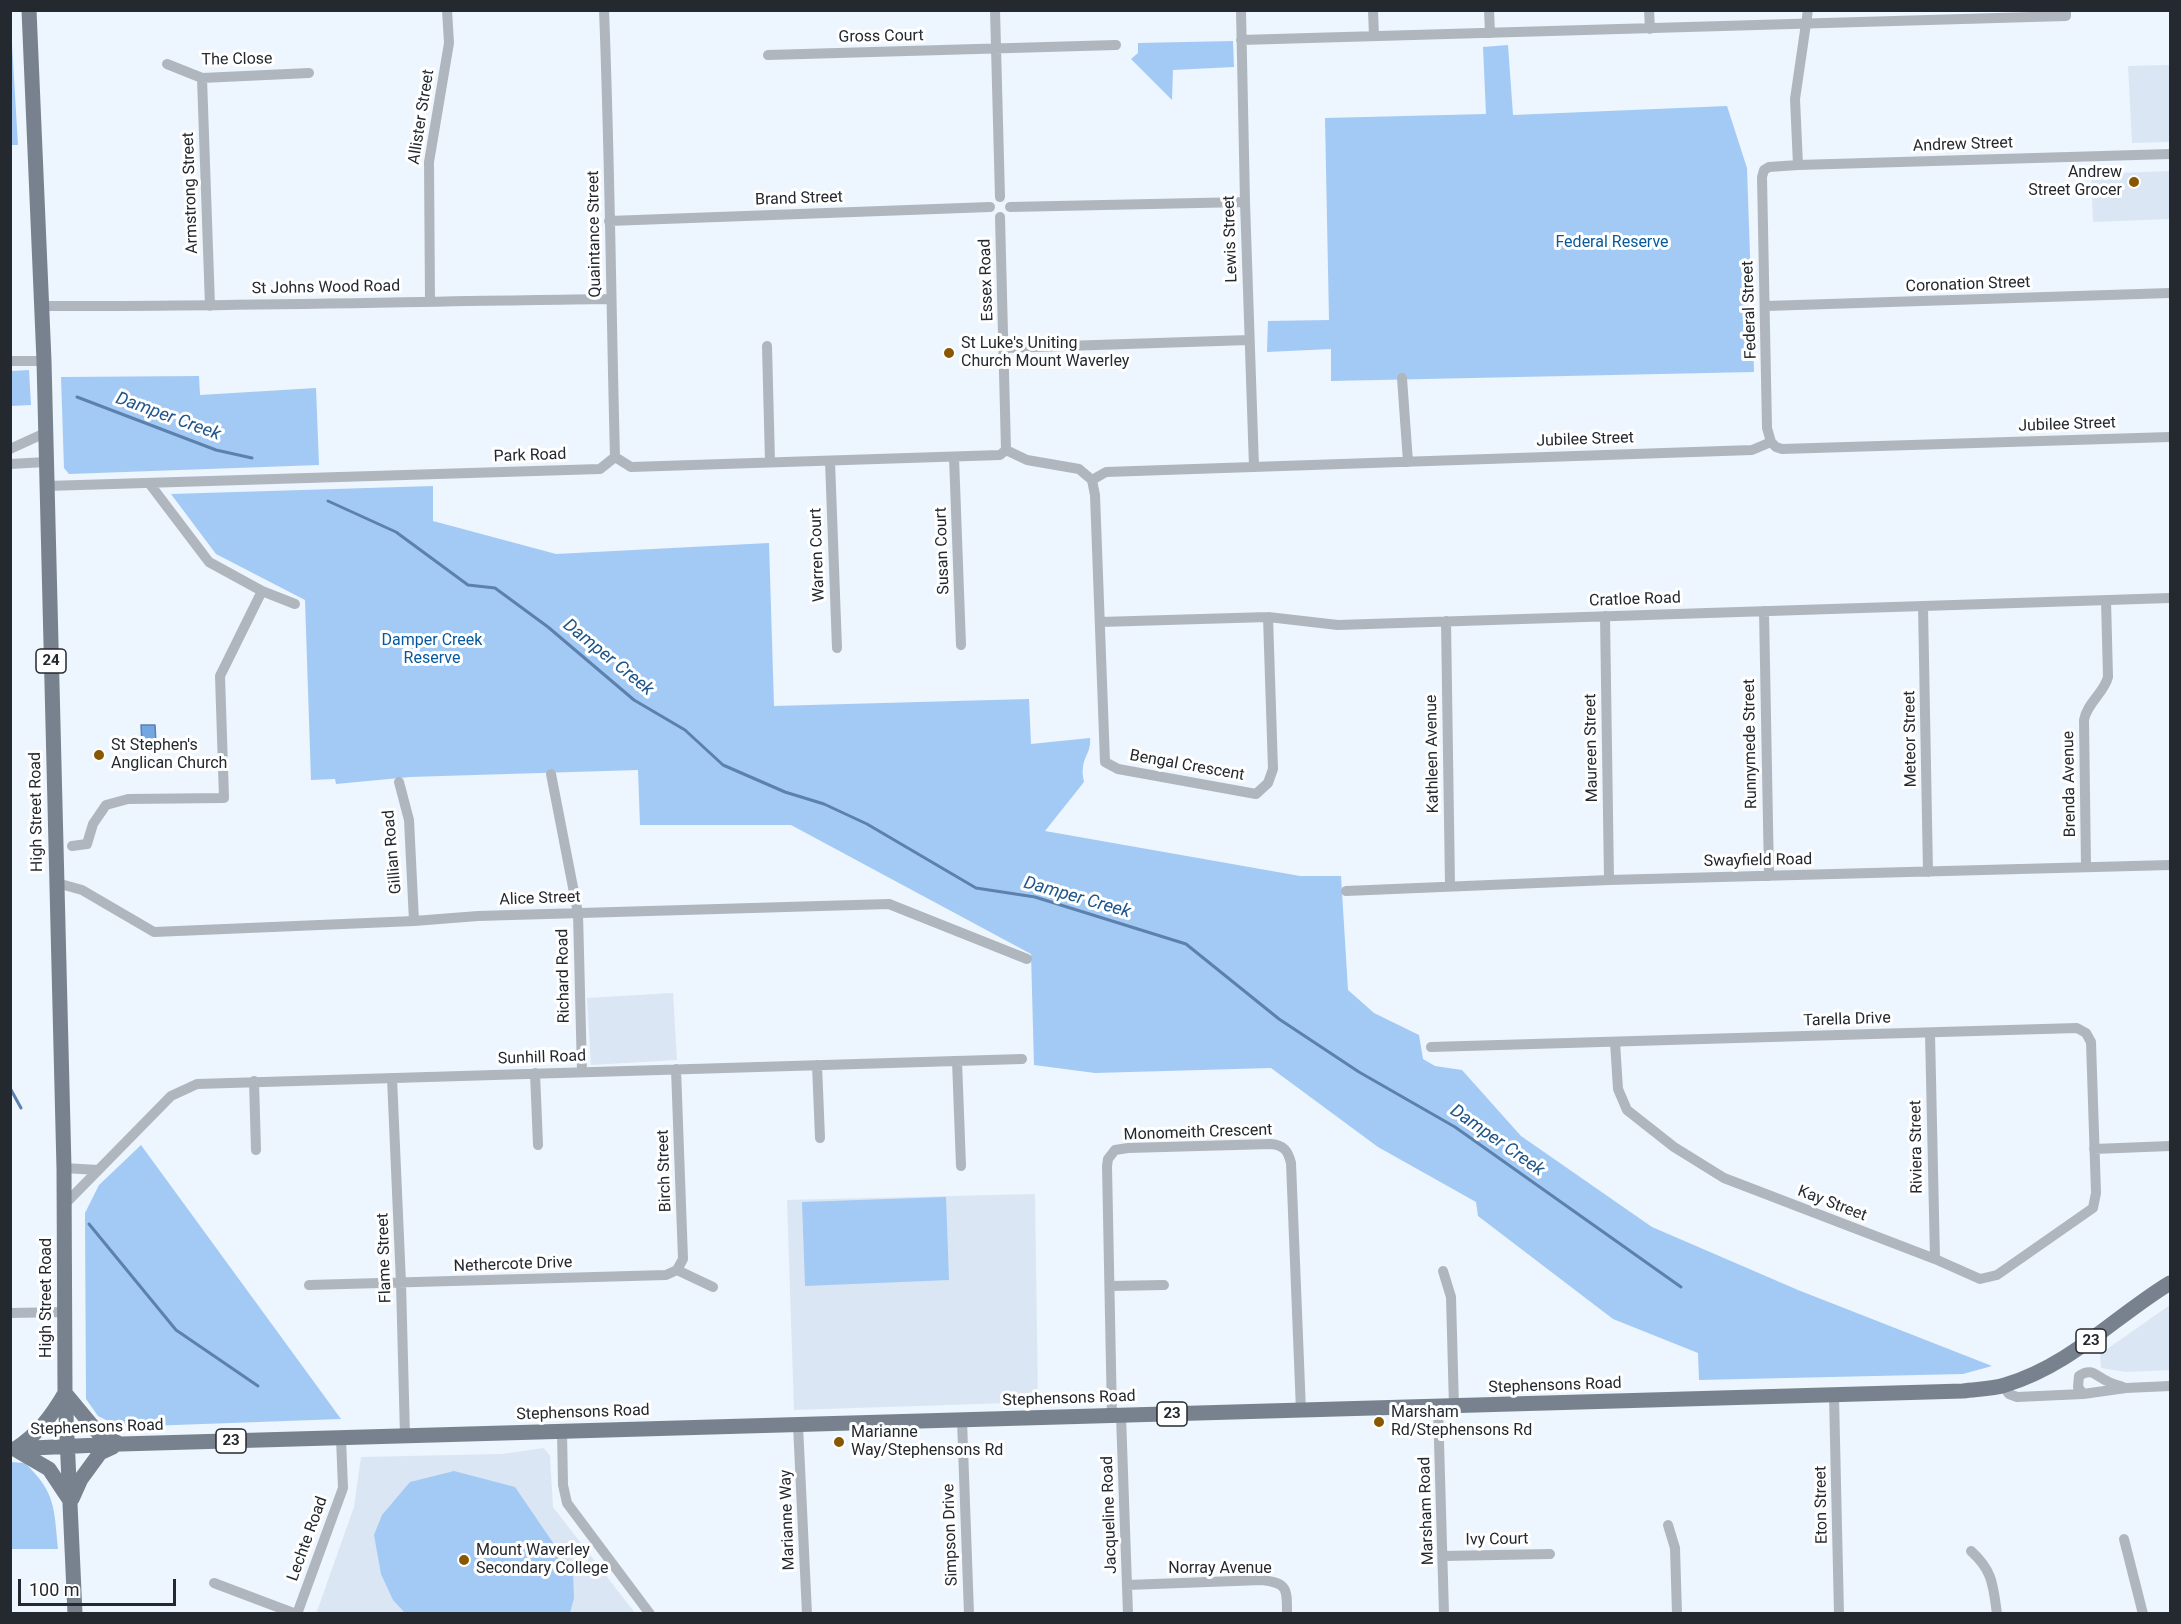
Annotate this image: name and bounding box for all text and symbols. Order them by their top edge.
street label: Gross Court [838,27,924,47]
street label: The Close [201,50,273,70]
street label: Allister Street [405,68,439,166]
street label: Armstrong Street [179,132,203,254]
street label: Andrew Street [1913,134,2013,156]
place label: Andrew Street Grocer [2028,163,2122,201]
street label: Quaintance Street [584,170,606,298]
marker: Andrew Street Grocer [2127,175,2141,189]
street label: Brand Street [755,188,843,210]
street label: Lewis Street [1220,195,1242,283]
park label: Federal Reserve [1555,233,1669,253]
street label: Essex Road [976,238,998,322]
street label: Federal Street [1739,260,1761,360]
street label: Coronation Street [1905,273,2031,297]
street label: St Johns Wood Road [252,277,400,299]
place label: St Luke's Uniting Church Mount Waverley [961,334,1129,372]
marker: St Luke's Uniting Church Mount Waverley [942,346,956,360]
water label: Damper Creek [113,388,223,446]
street label: Jubilee Street [2018,414,2116,436]
street label: Jubilee Street [1536,429,1634,451]
street label: Park Road [493,445,567,467]
street label: Susan Court [932,507,954,595]
street label: Warren Court [807,508,829,602]
street label: Cratloe Road [1589,589,1681,611]
water label: Damper Creek [558,615,658,701]
park label: Damper Creek Reserve [382,631,482,669]
road number: 24 [36,649,66,673]
street label: Runnymede Street [1740,679,1762,809]
street label: Meteor Street [1901,690,1921,788]
street label: Maureen Street [1581,693,1603,803]
street label: Kathleen Avenue [1422,694,1444,814]
street label: Brenda Avenue [2059,731,2081,837]
place label: St Stephen's Anglican Church [111,736,227,774]
street label: Bengal Crescent [1128,746,1246,786]
marker: St Stephen's Anglican Church [92,748,106,762]
street label: High Street Road [26,752,48,872]
street label: Gillian Road [380,809,406,895]
street label: Swayfield Road [1704,850,1812,872]
water label: Damper Creek [1021,872,1133,924]
street label: Alice Street [499,888,581,910]
street label: Richard Road [554,929,574,1023]
street label: Tarella Drive [1803,1009,1891,1031]
street label: Sunhill Road [498,1047,586,1069]
street label: Riviera Street [1907,1100,1927,1194]
water label: Damper Creek [1446,1101,1548,1181]
street label: Monomeith Crescent [1123,1121,1273,1145]
street label: Birch Street [654,1129,676,1213]
street label: Kay Street [1795,1182,1869,1226]
street label: Flame Street [374,1213,396,1303]
street label: High Street Road [37,1238,57,1358]
street label: Nethercote Drive [453,1253,573,1277]
road number: 23 [2076,1329,2106,1353]
street label: Stephensons Road [1488,1374,1622,1398]
street label: Stephensons Road [1002,1387,1136,1411]
street label: Stephensons Road [516,1401,650,1425]
road number: 23 [1157,1402,1187,1426]
place label: Marsham Rd/Stephensons Rd [1391,1403,1532,1441]
marker: Marsham Rd/Stephensons Rd [1372,1415,1386,1429]
street label: Stephensons Road [30,1416,164,1440]
place label: Marianne Way/Stephensons Rd [851,1423,1003,1461]
road number: 23 [216,1429,246,1453]
marker: Marianne Way/Stephensons Rd [832,1435,846,1449]
street label: Jacqueline Road [1098,1456,1122,1574]
street label: Marsham Road [1416,1456,1438,1566]
street label: Eton Street [1812,1466,1832,1544]
street label: Marianne Way [777,1469,799,1571]
street label: Simpson Drive [940,1483,962,1587]
street label: Lechte Road [284,1494,332,1584]
street label: Ivy Court [1465,1530,1529,1550]
place label: Mount Waverley Secondary College [476,1541,608,1579]
marker: Mount Waverley Secondary College [457,1553,471,1567]
street label: Norray Avenue [1168,1559,1272,1579]
scale bar [21,1567,178,1605]
text: 100 m [29,1579,80,1600]

